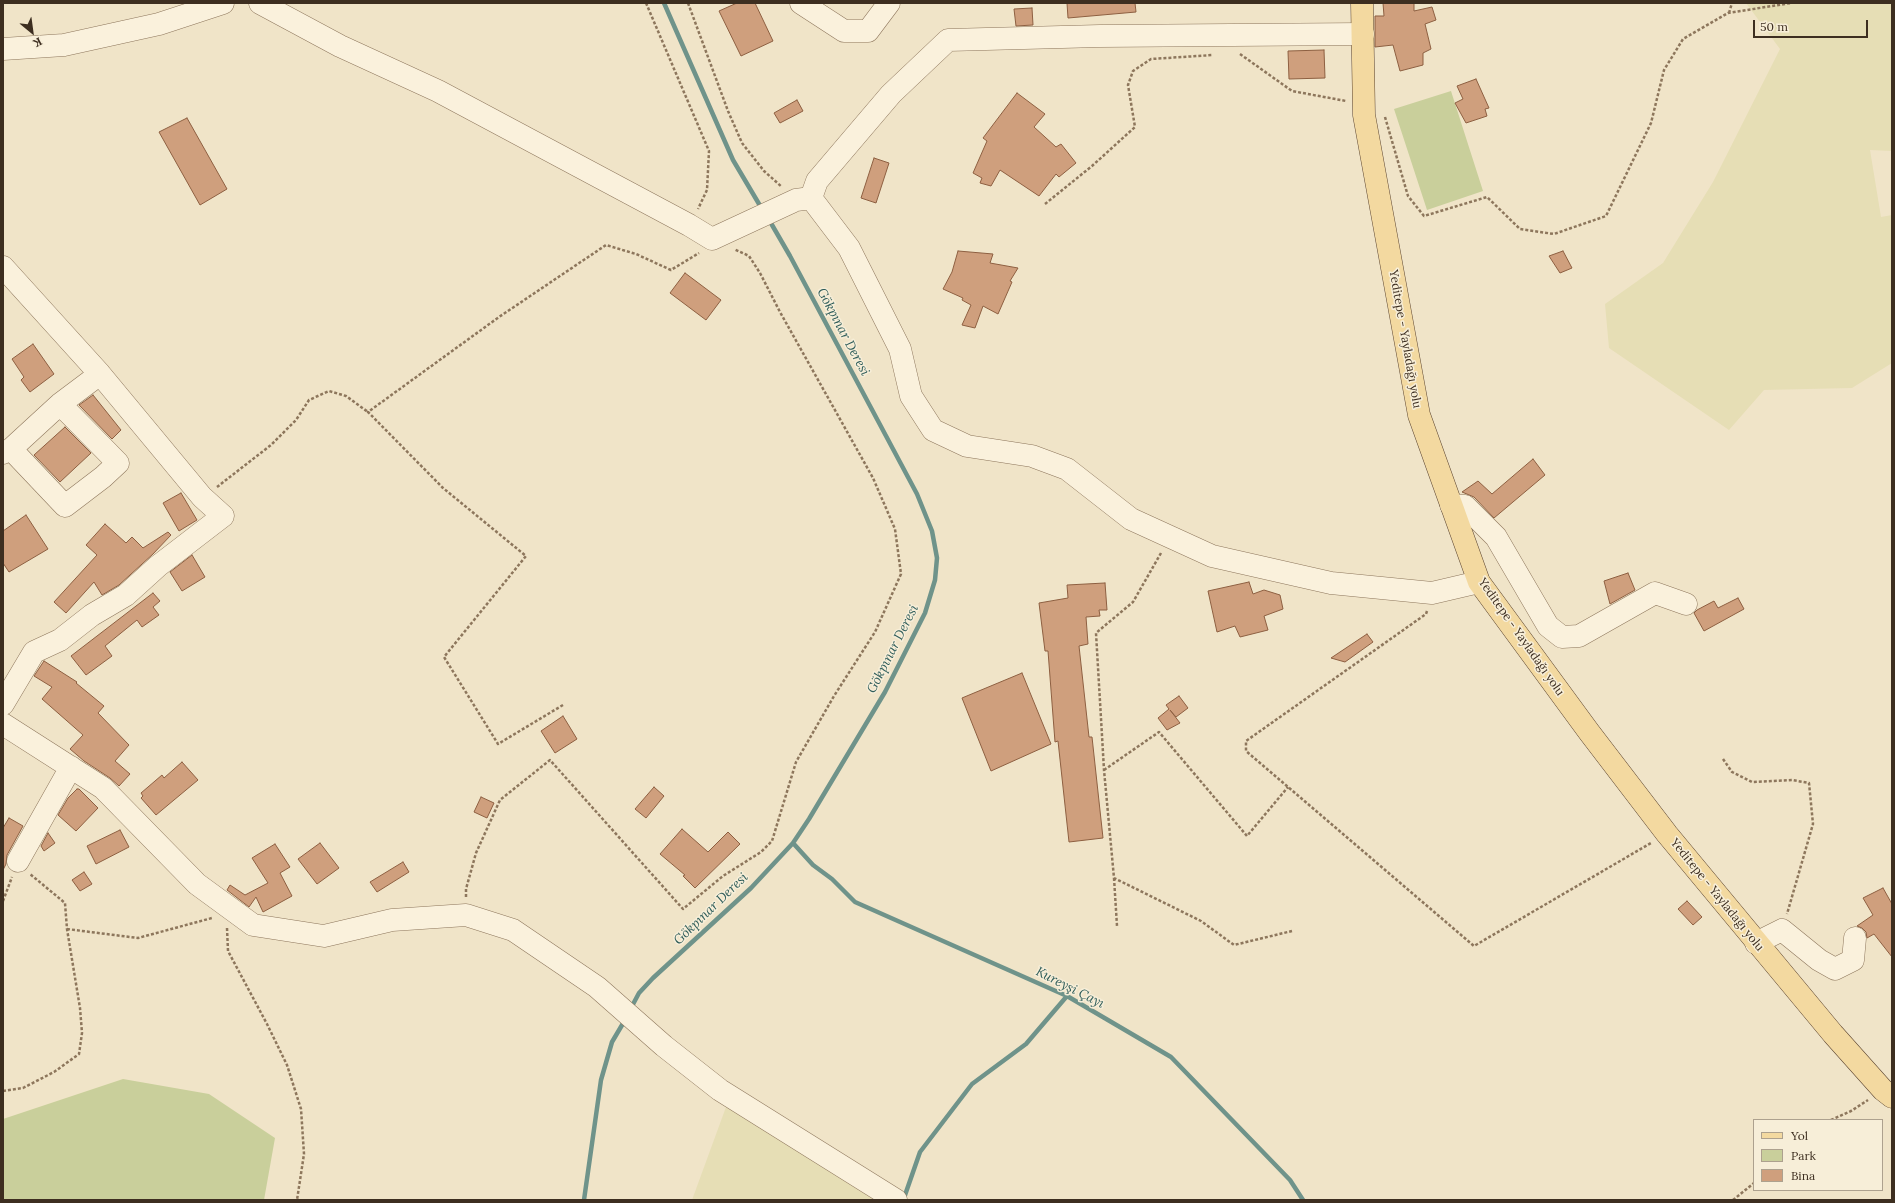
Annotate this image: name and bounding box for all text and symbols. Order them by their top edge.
north arrow [12,12,52,52]
scale bar [1755,12,1870,38]
text: 50 m [1760,19,1788,34]
text: K [31,34,45,51]
street label: Yeditepe - Yayladağı yolu [1386,269,1424,409]
water label: Gökpınar Deresi [813,286,873,378]
street label: Yeditepe - Yayladağı yolu [1475,575,1567,699]
water label: Gökpınar Deresi [864,602,922,696]
street label: Yeditepe - Yayladağı yolu [1667,836,1767,954]
water label: Gökpınar Deresi [671,870,751,948]
water label: Kureyşi Çayı [1033,964,1107,1012]
legend [1753,1119,1883,1191]
text: Yol [1791,1128,1808,1143]
text: Park [1791,1148,1816,1163]
text: Bina [1791,1168,1815,1183]

